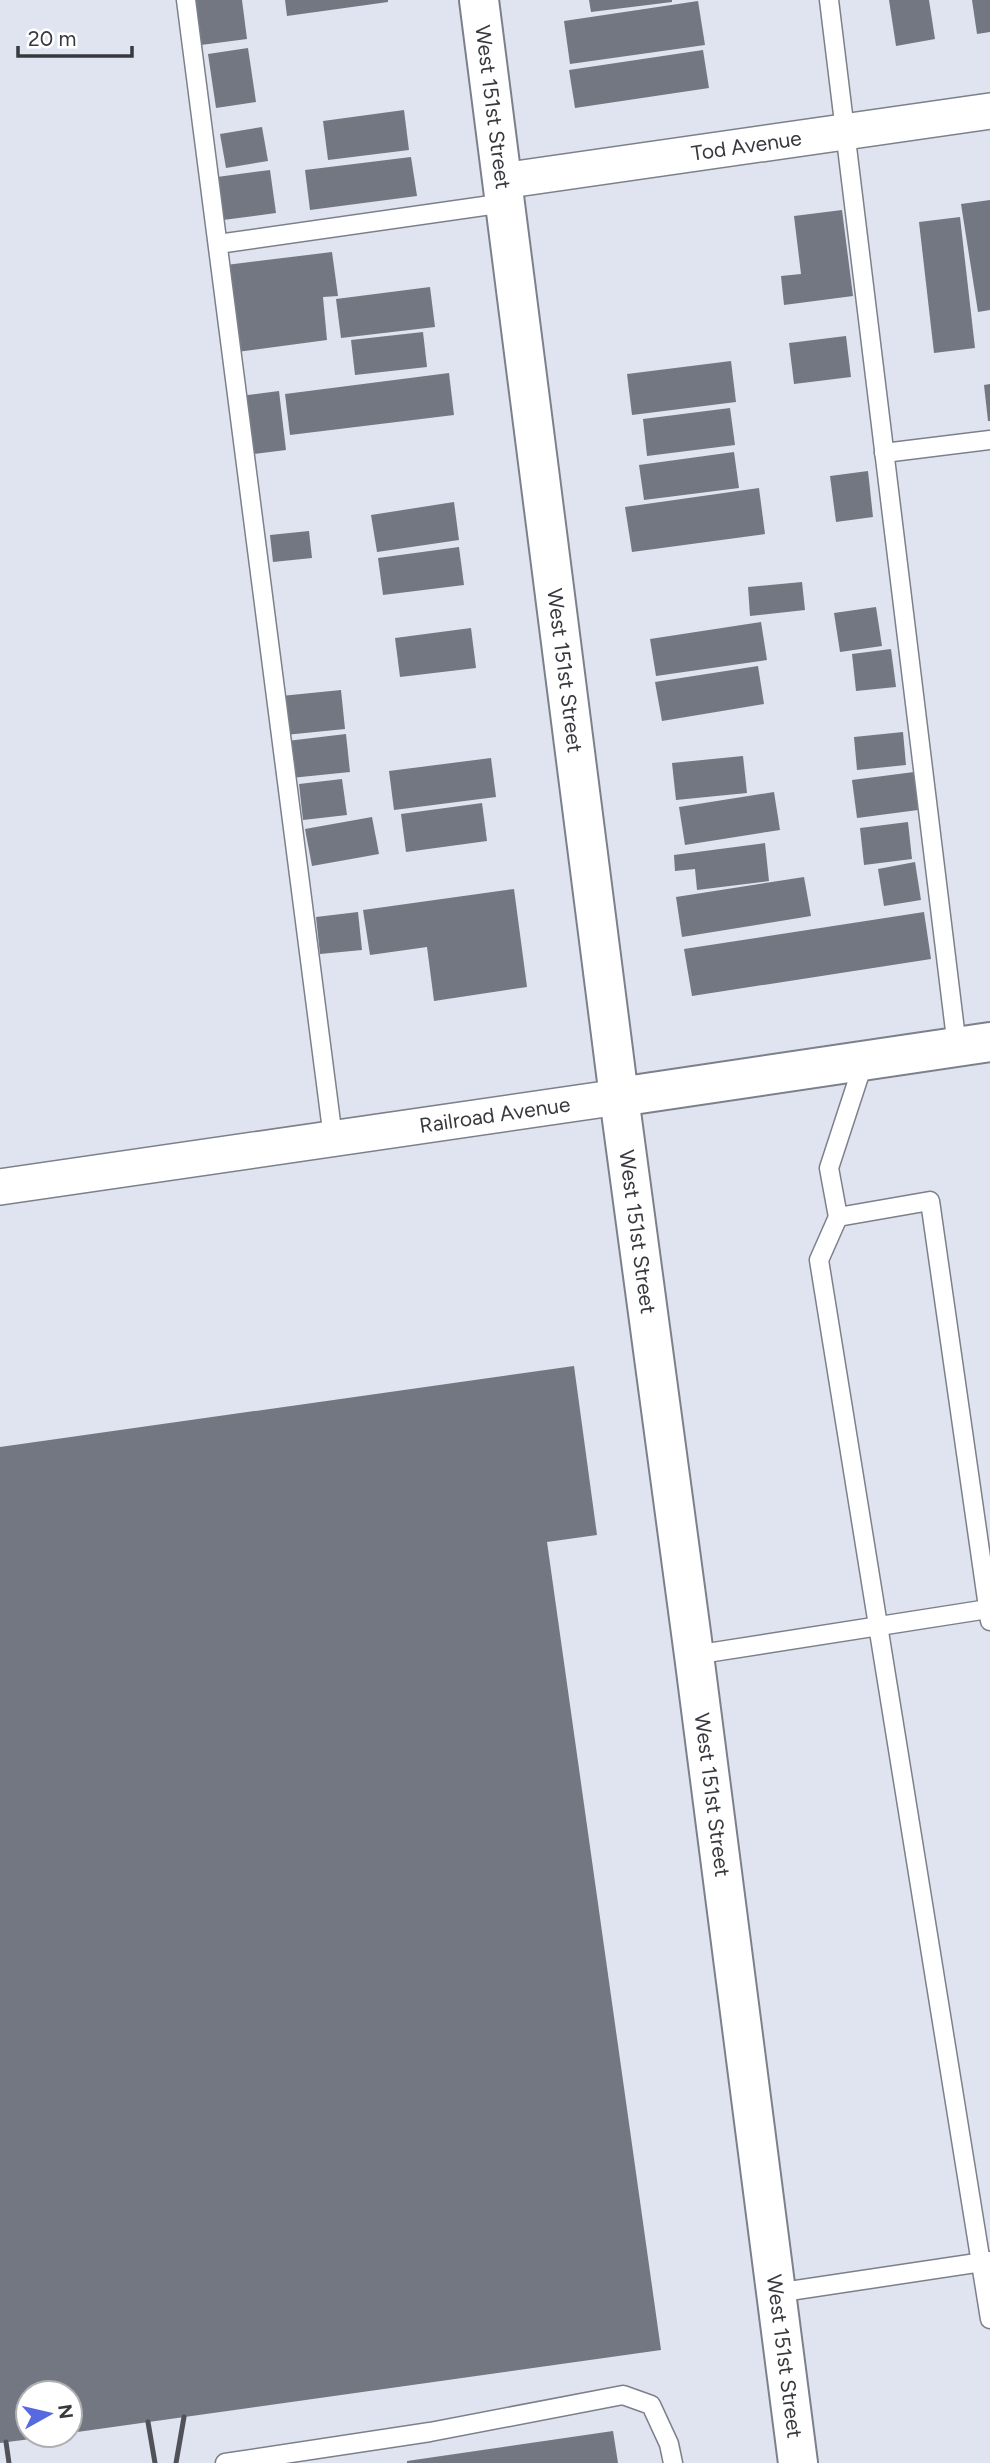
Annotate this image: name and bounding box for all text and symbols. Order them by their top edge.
scale bar [18,14,131,58]
street label: West 151st Street [470,24,516,191]
text: 20 m [28,26,76,51]
street label: Tod Avenue [690,125,803,166]
street label: West 151st Street [542,587,588,754]
street label: Railroad Avenue [418,1091,572,1138]
street label: West 151st Street [614,1148,661,1315]
street label: West 151st Street [690,1711,735,1878]
street label: West 151st Street [762,2273,808,2440]
north arrow [14,2379,84,2449]
text: N [53,2403,78,2421]

